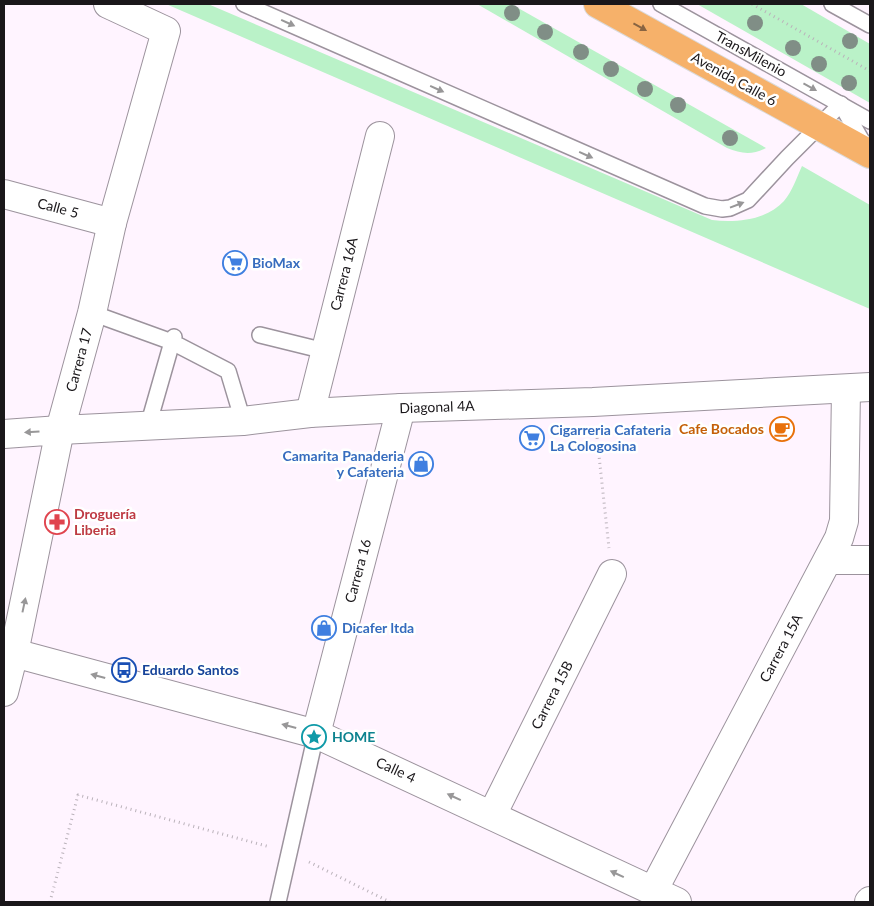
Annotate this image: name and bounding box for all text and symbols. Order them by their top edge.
one-way arrow [281,20,295,28]
one-way arrow [633,23,648,31]
street label: TransMilenio [713,27,790,80]
street label: Avenida Calle 6 [689,48,780,109]
one-way arrow [803,83,818,91]
one-way arrow [430,86,444,94]
one-way arrow [579,151,593,159]
street label: Calle 5 [36,194,81,221]
one-way arrow [729,201,744,208]
street label: Carrera 16A [326,235,361,312]
supermarket icon: BioMax [222,250,248,276]
place label: BioMax [252,254,301,271]
street label: Carrera 17 [62,326,95,394]
street label: Diagonal 4A [399,397,475,416]
cafe icon: Cafe Bocados [769,416,795,442]
place label: Cafe Bocados [679,420,764,437]
place label: Cigarreria Cafateria La Cologosina [550,421,671,454]
supermarket icon: Cigarreria Cafateria La Cologosina [519,425,545,451]
one-way arrow [24,428,40,436]
place label: Camarita Panaderia y Cafateria [282,447,404,480]
shop icon: Camarita Panaderia y Cafateria [408,451,434,477]
place label: Droguería Liberia [74,505,136,538]
pharmacy icon: Droguería Liberia [44,509,70,535]
street label: Carrera 16 [341,537,374,605]
one-way arrow [20,598,28,613]
street label: Carrera 15A [755,610,806,685]
shop icon: Dicafer ltda [311,615,337,641]
place label: Dicafer ltda [342,619,414,636]
bus stop icon: Eduardo Santos [111,657,137,683]
street label: Carrera 15B [527,658,576,732]
place label: Eduardo Santos [142,661,239,678]
one-way arrow [91,671,106,679]
one-way arrow [282,722,297,730]
place icon: HOME [301,724,327,750]
place label: HOME [332,728,375,745]
street label: Calle 4 [374,753,419,786]
one-way arrow [447,793,461,801]
one-way arrow [610,870,624,878]

